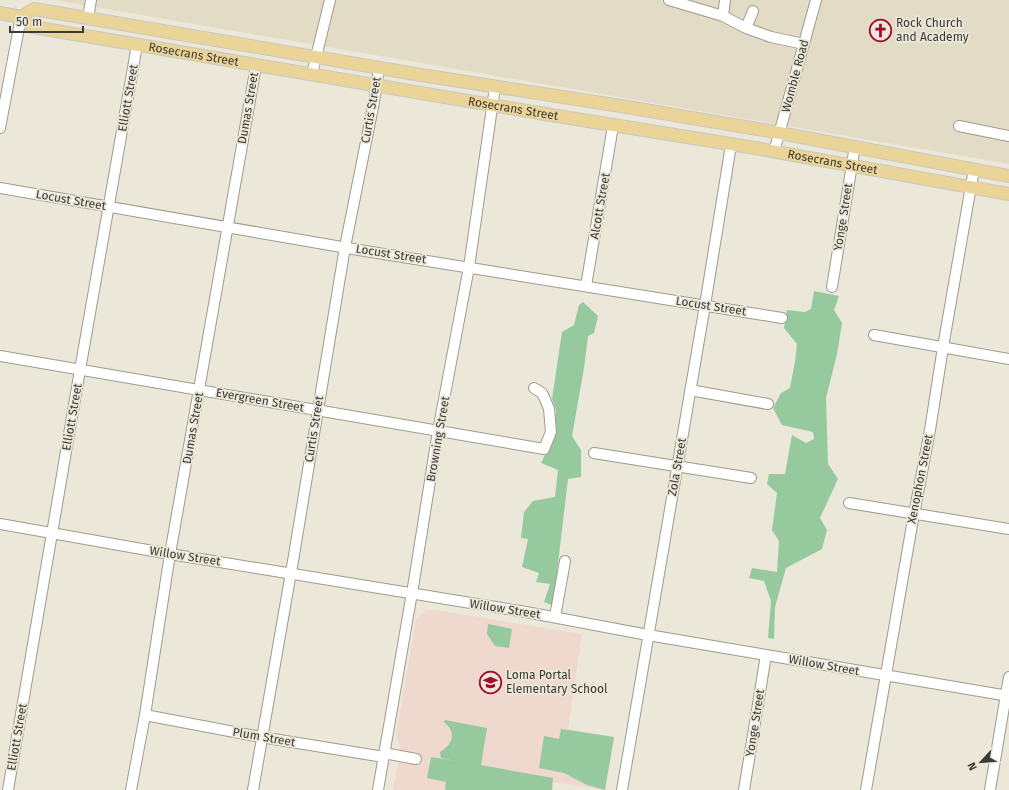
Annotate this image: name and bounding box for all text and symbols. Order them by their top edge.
scale bar [10,8,83,34]
text: 50 m [16,15,42,29]
place label: Rock Church and Academy [896,16,969,44]
church icon: Rock Church and Academy [868,17,894,43]
street label: Womble Road [779,38,811,114]
street label: Rosecrans Street [148,40,240,69]
street label: Elliott Street [115,63,141,133]
street label: Dumas Street [235,70,261,145]
street label: Curtis Street [358,75,384,144]
street label: Rosecrans Street [467,94,560,123]
street label: Rosecrans Street [787,147,879,177]
street label: Alcott Street [587,171,613,240]
street label: Yonge Street [831,182,855,252]
street label: Locust Street [35,187,108,213]
street label: Locust Street [355,242,428,267]
street label: Locust Street [675,294,748,319]
street label: Elliott Street [59,382,85,452]
street label: Evergreen Street [215,385,306,415]
street label: Dumas Street [180,390,206,465]
street label: Curtis Street [302,394,326,463]
street label: Browning Street [424,394,453,483]
street label: Xenophon Street [904,432,936,525]
street label: Zola Street [665,436,689,497]
street label: Willow Street [149,543,222,569]
street label: Willow Street [469,596,542,622]
street label: Willow Street [788,652,861,678]
place label: Loma Portal Elementary School [506,668,608,696]
school or university icon: Loma Portal Elementary School [477,669,503,695]
street label: Yonge Street [743,688,767,758]
street label: Elliott Street [4,702,30,772]
street label: Plum Street [232,725,297,750]
north arrow [961,742,1001,782]
text: N [965,760,980,772]

